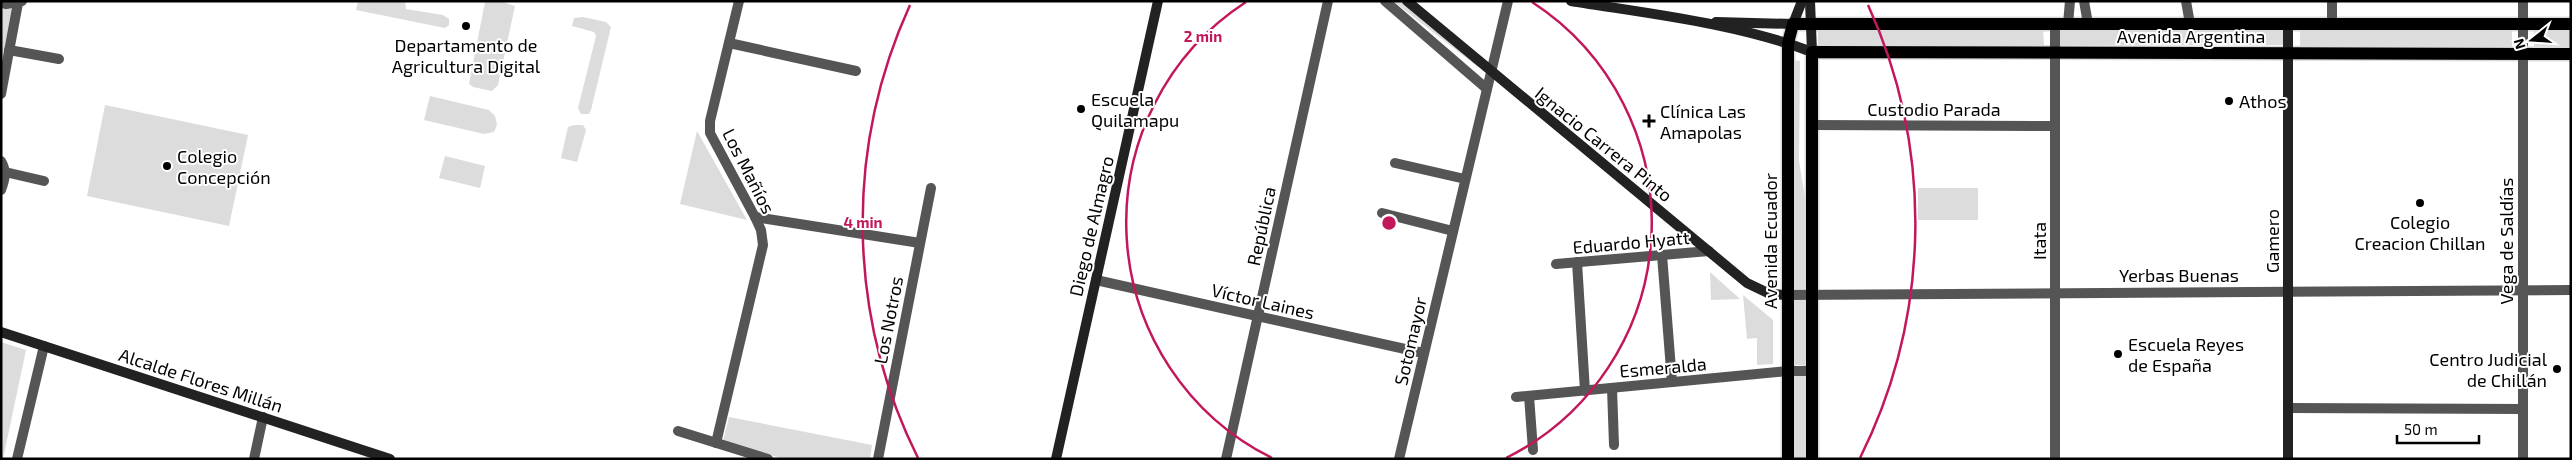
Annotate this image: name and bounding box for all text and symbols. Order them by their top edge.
north arrow [2507,15,2557,65]
marker: Departamento de Agricultura Digital [460,20,472,32]
street label: Avenida Argentina [2117,25,2265,47]
text: 2 min [1184,27,1222,45]
place label: Departamento de Agricultura Digital [392,34,541,77]
text: N [2509,37,2529,51]
street label: Ignacio Carrera Pinto [1531,82,1677,206]
place label: Escuela Quilamapu [1091,88,1179,131]
place label: Athos [2239,90,2287,112]
marker: Athos [2223,95,2235,107]
street label: Custodio Parada [1867,98,2001,120]
place label: Clínica Las Amapolas [1660,100,1746,143]
marker: Escuela Quilamapu [1075,103,1087,115]
marker: Clínica Las Amapolas [1642,114,1656,128]
street label: Los Mañíos [718,125,780,217]
place label: Colegio Concepción [177,145,271,188]
street label: Diego de Almagro [1064,154,1118,298]
marker: Colegio Concepción [161,160,173,172]
street label: Avenida Ecuador [1759,173,1781,309]
street label: Vega de Saldías [2495,178,2517,304]
street label: República [1242,185,1280,267]
marker: Colegio Creacion Chillan [2414,197,2426,209]
street label: Gamero [2261,209,2283,273]
place label: Colegio Creacion Chillan [2355,211,2485,254]
text: 4 min [843,213,883,231]
centre of rings [1380,214,1398,232]
street label: Itata [2028,222,2050,260]
street label: Eduardo Hyatt [1572,226,1690,258]
street label: Yerbas Buenas [2119,264,2239,286]
street label: Los Notros [869,274,907,366]
street label: Víctor Laines [1209,278,1317,324]
street label: Sotomayor [1389,295,1431,387]
place label: Escuela Reyes de España [2128,333,2244,376]
street label: Alcalde Flores Millán [116,343,286,417]
marker: Escuela Reyes de España [2112,348,2124,360]
place label: Centro Judicial de Chillán [2429,348,2548,391]
street label: Esmeralda [1619,352,1707,382]
marker: Centro Judicial de Chillán [2551,363,2563,375]
scale bar [2397,412,2480,444]
text: 50 m [2404,420,2438,438]

